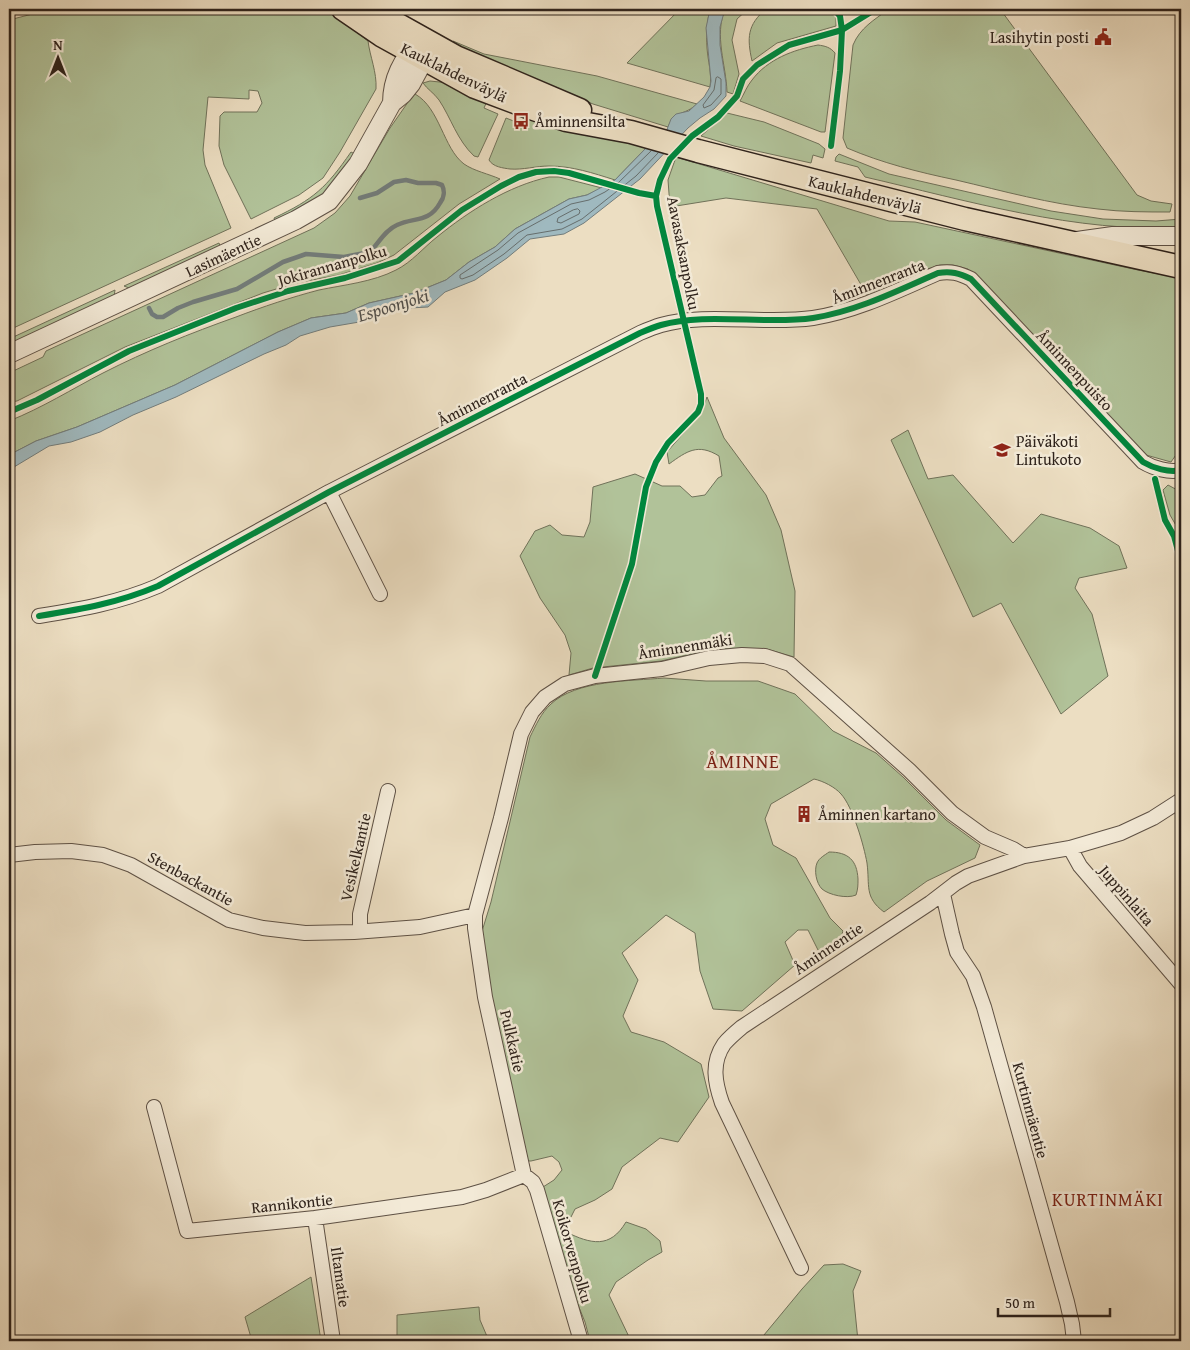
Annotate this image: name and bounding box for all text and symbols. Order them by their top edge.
place label: Lasihytin posti [990,25,1090,49]
public building icon: Lasihytin posti [1093,27,1113,47]
north arrow [32,32,82,82]
text: N [53,35,63,55]
street label: Kauklahdenväylä [397,36,512,108]
place label: Åminnensilta [535,109,626,133]
bus stop icon: Åminnensilta [511,111,531,131]
street label: Kauklahdenväylä [806,168,924,220]
street label: Aavasaksanpolku [661,194,707,312]
street label: Lasimäentie [181,227,265,283]
street label: Jokirannanpolku [273,238,390,293]
street label: Åminnenranta [828,252,928,310]
water label: Espoonjoki [353,281,432,329]
street label: Åminnenpuisto [1031,324,1119,416]
street label: Åminnenranta [433,366,531,432]
place label: Päiväkoti Lintukoto [1016,429,1081,471]
school or university icon: Päiväkoti Lintukoto [992,440,1012,460]
street label: Åminnenmäki [636,627,734,665]
district label: ÅMINNE [706,747,780,775]
place label: Åminnen kartano [818,802,936,826]
building icon: Åminnen kartano [794,804,814,824]
street label: Vesikelkantie [333,810,377,904]
street label: Stenbackantie [144,844,238,912]
street label: Juppinlaita [1092,858,1161,931]
street label: Åminnentie [788,916,868,980]
street label: Pulkkatie [494,1008,532,1074]
street label: Kurtinmäentie [1007,1059,1055,1161]
district label: KURTINMÄKI [1052,1186,1164,1213]
street label: Rannikontie [250,1187,334,1219]
street label: Koikorvenpolku [547,1196,599,1306]
street label: Iltamatie [325,1245,357,1309]
scale bar [998,1285,1110,1317]
text: 50 m [1005,1292,1036,1313]

